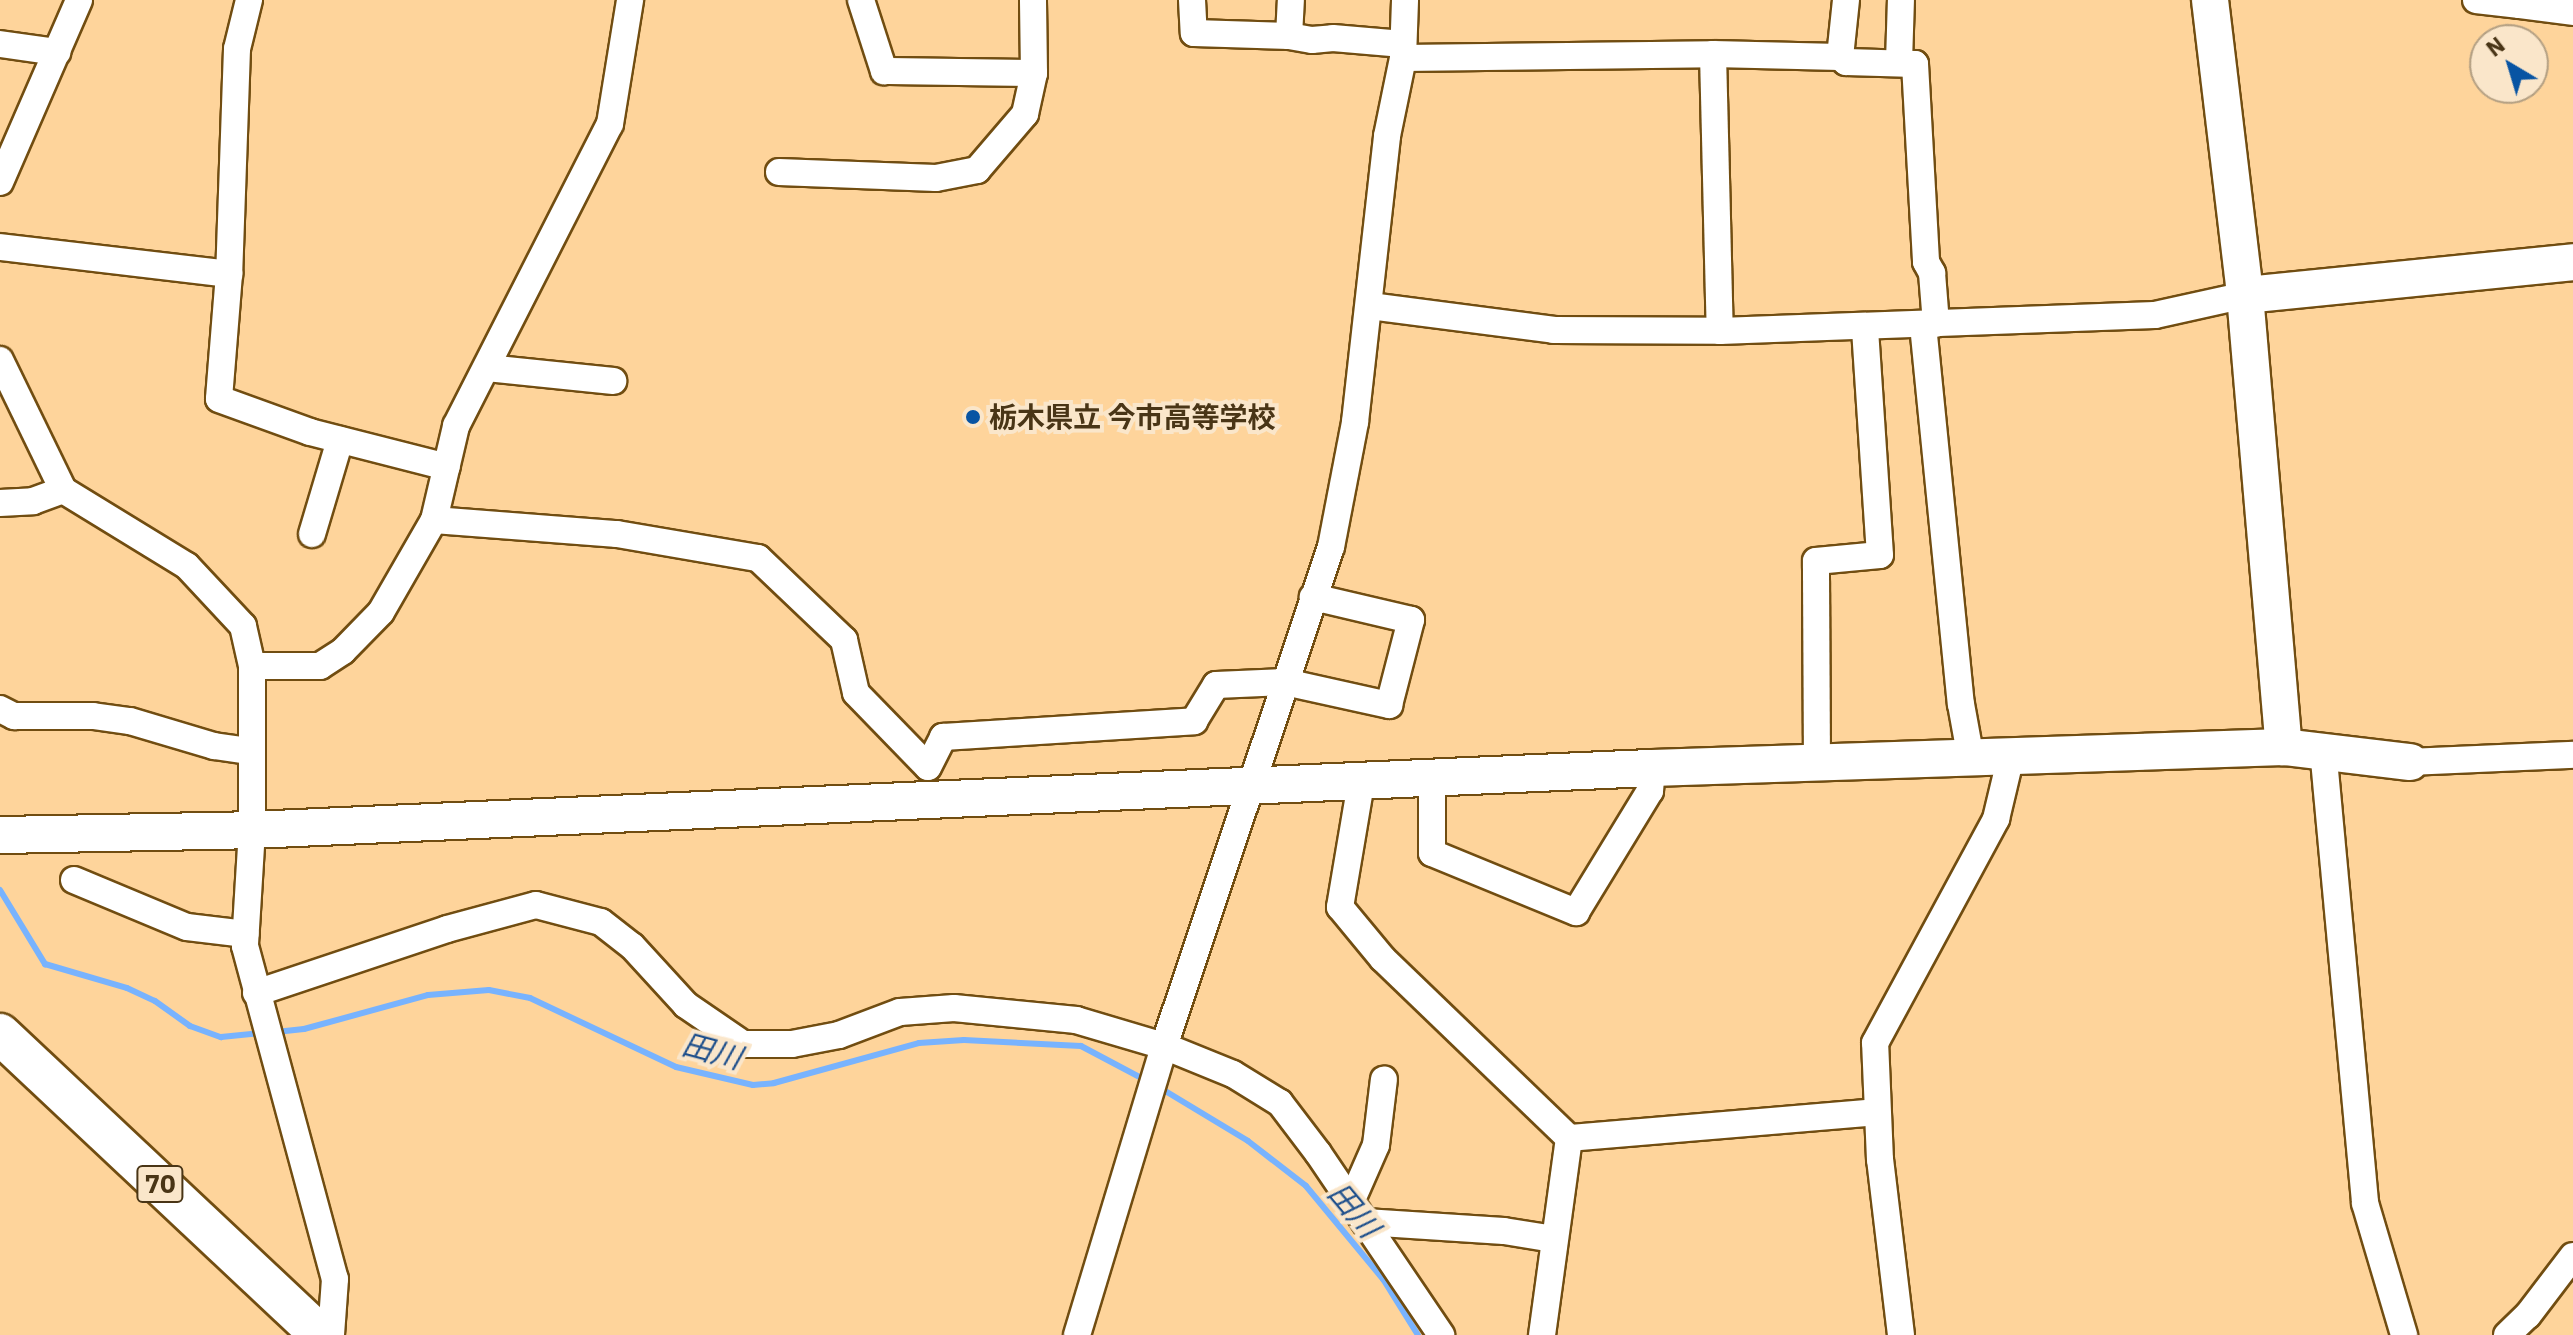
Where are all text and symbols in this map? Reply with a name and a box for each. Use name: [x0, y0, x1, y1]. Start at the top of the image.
north arrow: [2469, 24, 2549, 104]
text: N: [2480, 30, 2510, 63]
place label: 栃木県立 今市高等学校: [989, 400, 1276, 434]
marker: 栃木県立 今市高等学校: [964, 408, 982, 426]
water label: 田川: [678, 1026, 746, 1076]
road number: 70: [136, 1162, 184, 1206]
water label: 田川: [1321, 1175, 1387, 1245]

